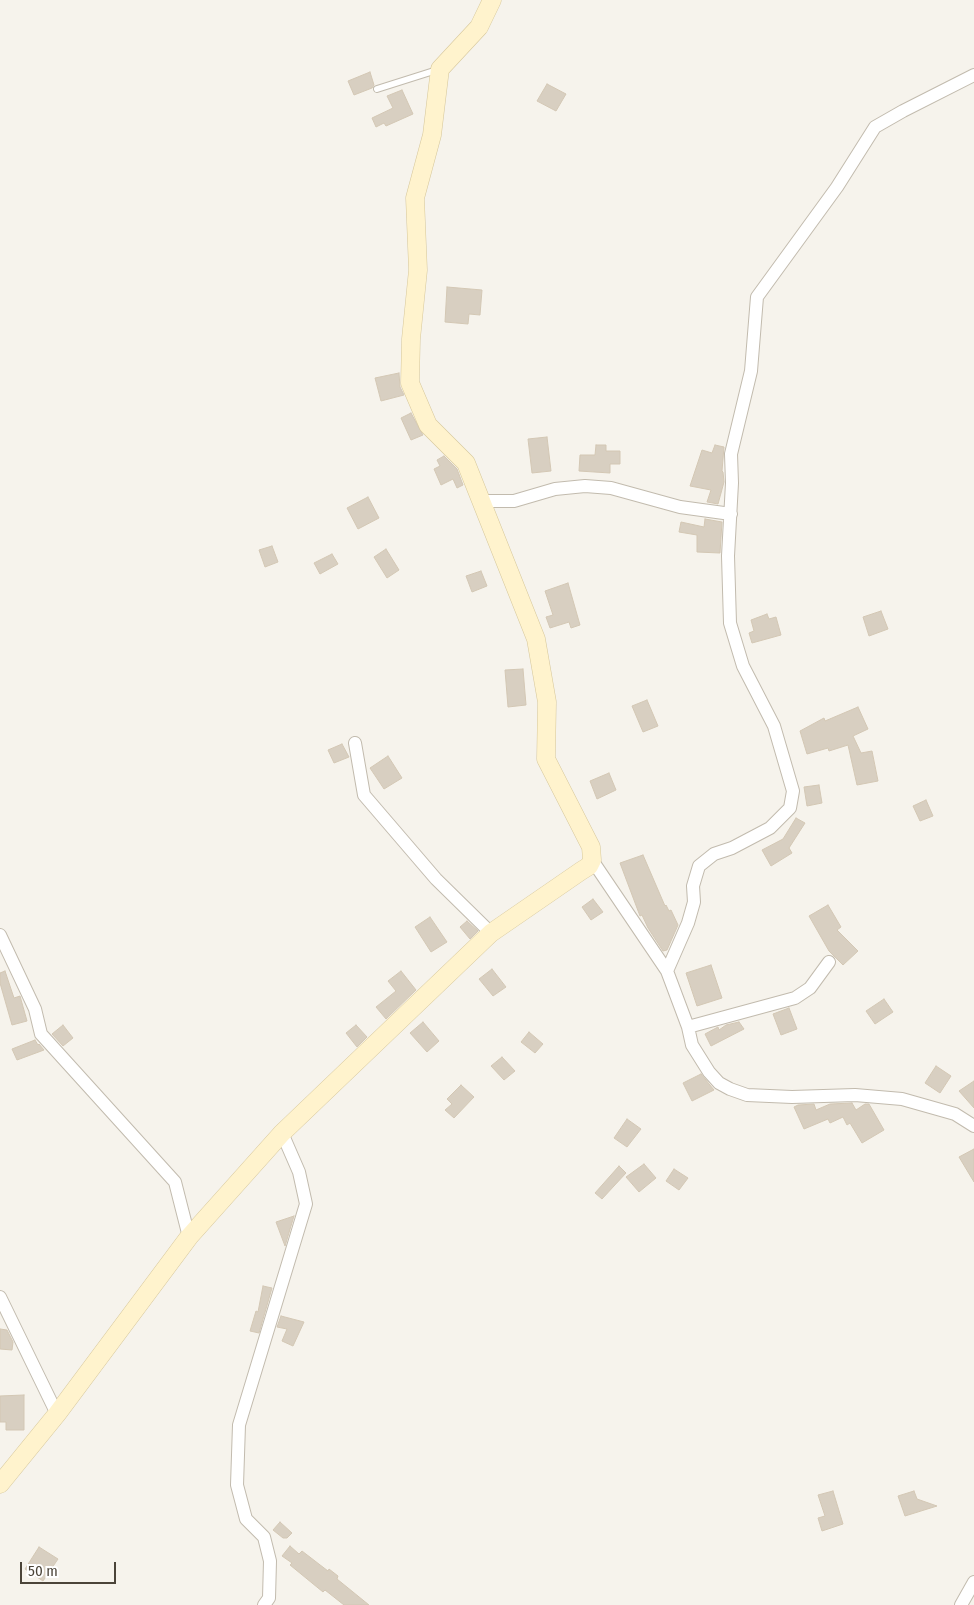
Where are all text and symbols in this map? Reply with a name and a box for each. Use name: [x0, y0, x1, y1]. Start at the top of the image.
scale bar: [22, 1552, 119, 1584]
text: 50 m: [28, 1562, 58, 1580]

